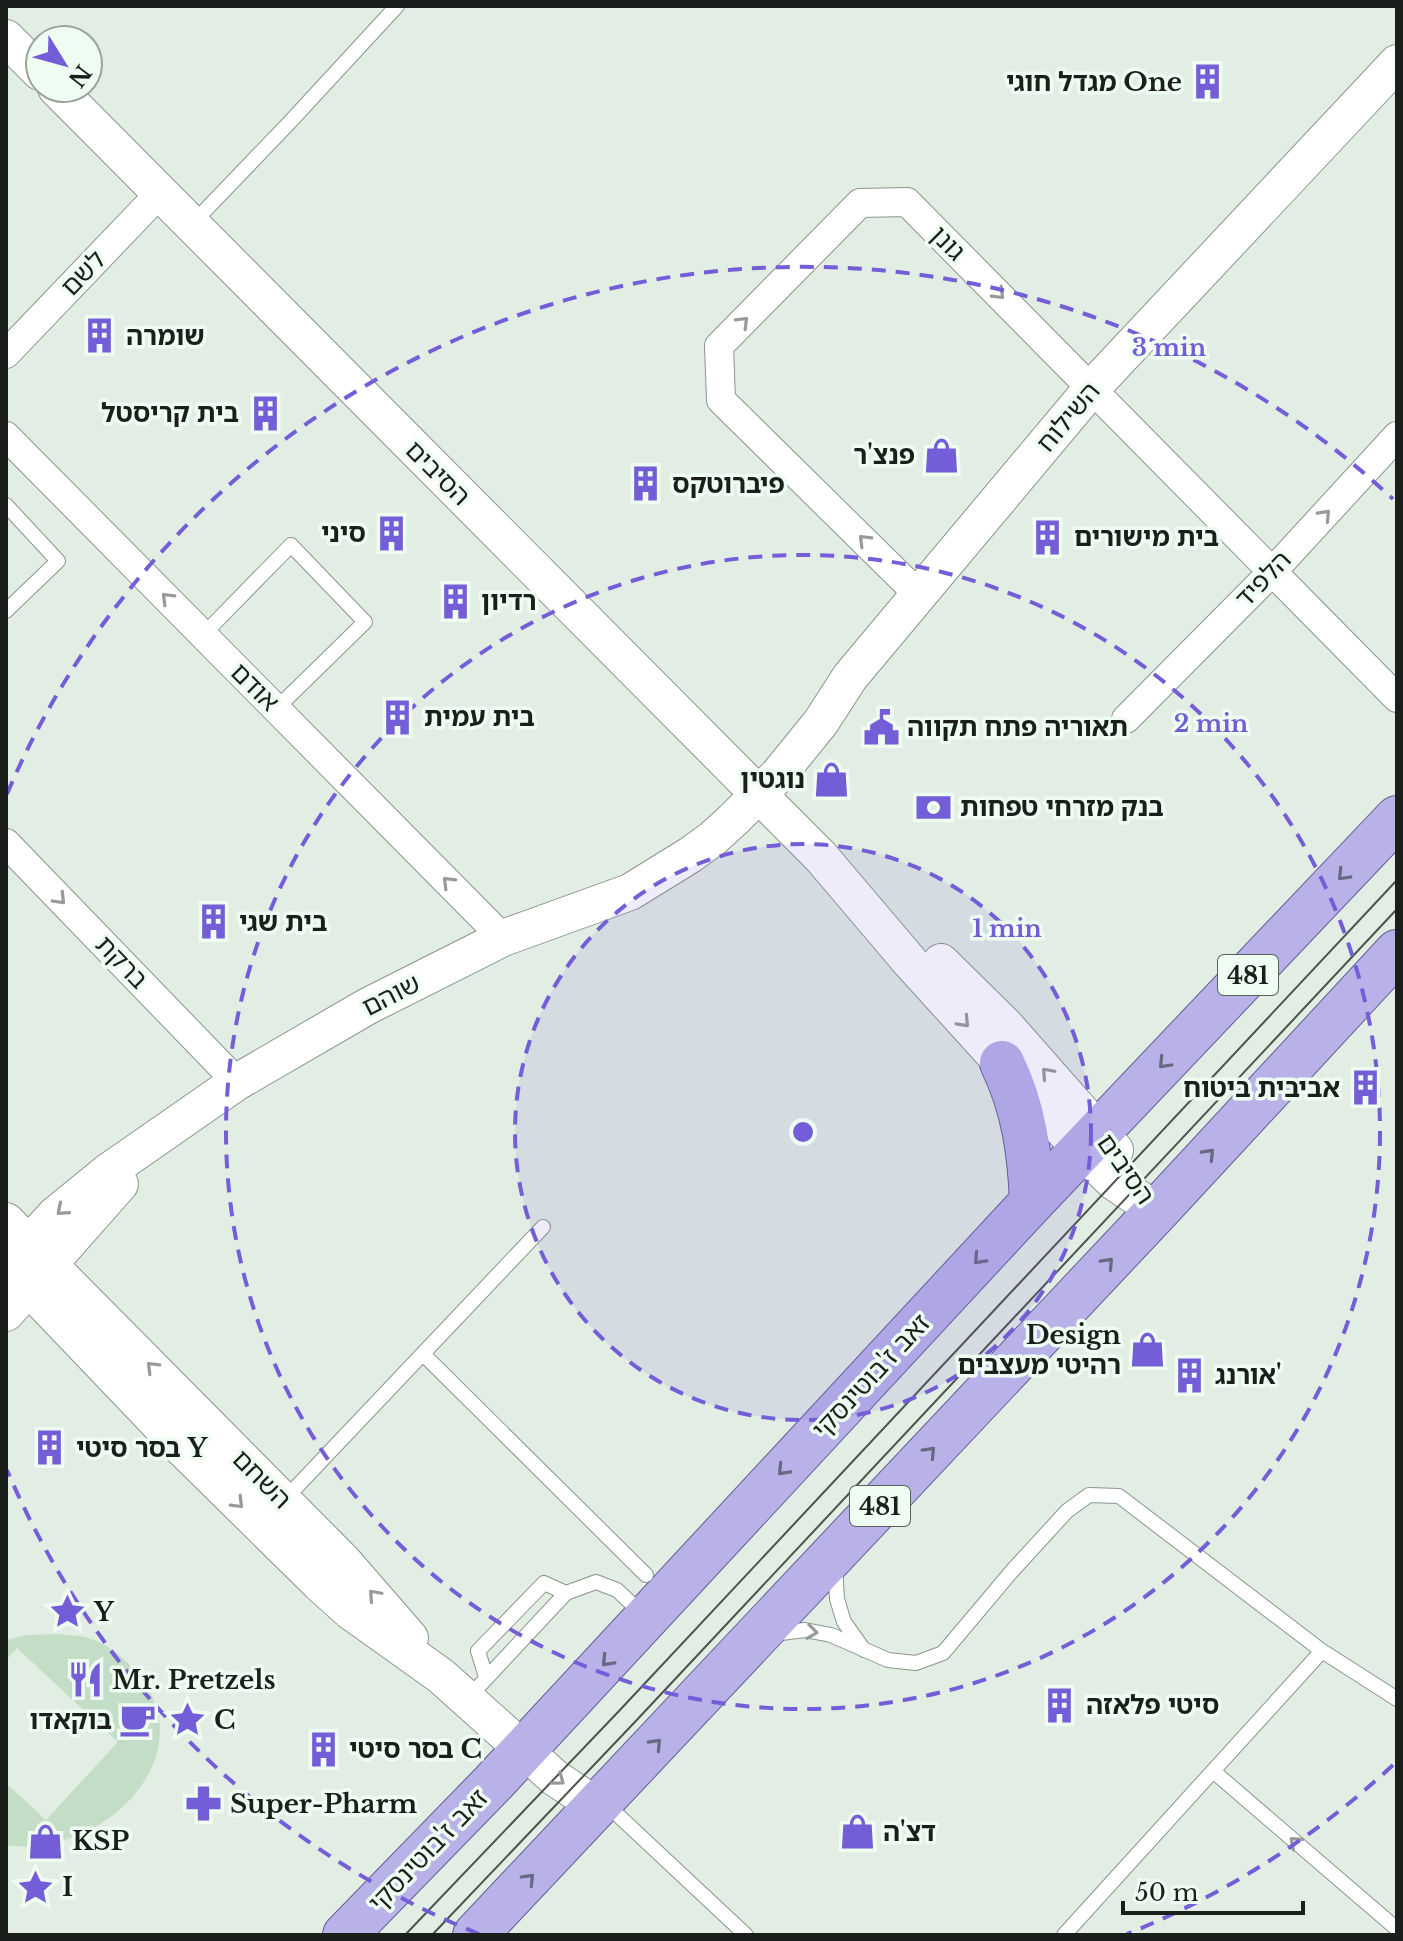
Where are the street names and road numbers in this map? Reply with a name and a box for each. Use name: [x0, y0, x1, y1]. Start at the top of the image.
street label: גונן: [924, 219, 972, 267]
street label: לשם: [54, 244, 112, 302]
street label: השילוח: [1030, 375, 1106, 459]
street label: הסיבים: [399, 434, 477, 512]
street label: הלפיד: [1228, 544, 1298, 614]
street label: אודם: [224, 656, 286, 718]
street label: ברקת: [89, 929, 155, 995]
road number: 481: [1218, 955, 1278, 995]
street label: שוהם: [357, 967, 425, 1023]
street label: הסיבים: [1090, 1128, 1162, 1210]
street label: זאב ז'בוטינסקי: [805, 1307, 937, 1445]
street label: השחם: [226, 1443, 298, 1515]
road number: 481: [850, 1486, 910, 1526]
street label: זאב ז'בוטינסקי: [361, 1782, 495, 1918]

